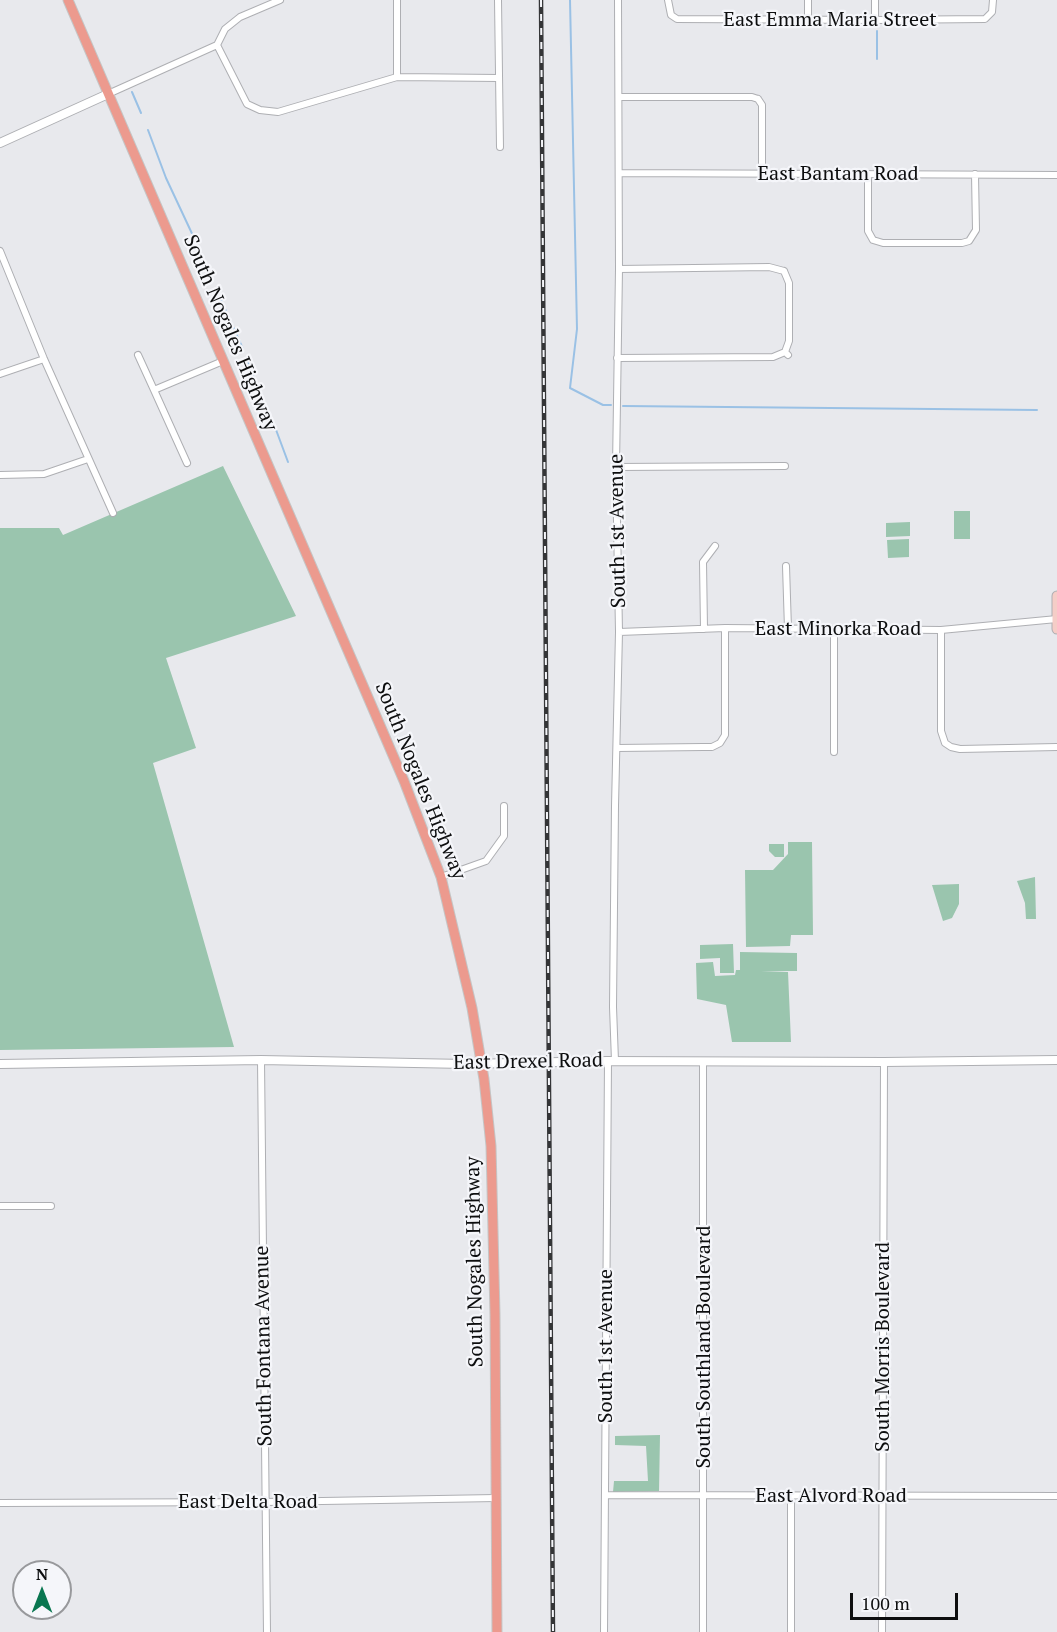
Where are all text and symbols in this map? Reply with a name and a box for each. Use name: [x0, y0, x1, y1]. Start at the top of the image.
street label: East Emma Maria Street: [723, 8, 937, 32]
street label: East Bantam Road: [757, 162, 919, 186]
street label: South Nogales Highway: [178, 231, 282, 435]
street label: South 1st Avenue: [605, 454, 631, 608]
street label: East Minorka Road: [755, 617, 921, 641]
street label: South Nogales Highway: [369, 679, 471, 883]
street label: East Drexel Road: [453, 1049, 603, 1075]
street label: South Nogales Highway: [461, 1156, 489, 1368]
street label: South Southland Boulevard: [692, 1225, 716, 1469]
street label: South Morris Boulevard: [871, 1242, 895, 1452]
street label: South Fontana Avenue: [250, 1245, 278, 1447]
street label: South 1st Avenue: [594, 1269, 618, 1423]
street label: East Alvord Road: [755, 1484, 907, 1508]
street label: East Delta Road: [178, 1490, 318, 1514]
north arrow: [12, 1560, 72, 1620]
text: N: [36, 1563, 48, 1585]
scale bar: [853, 1581, 961, 1619]
text: 100 m: [861, 1591, 910, 1615]

